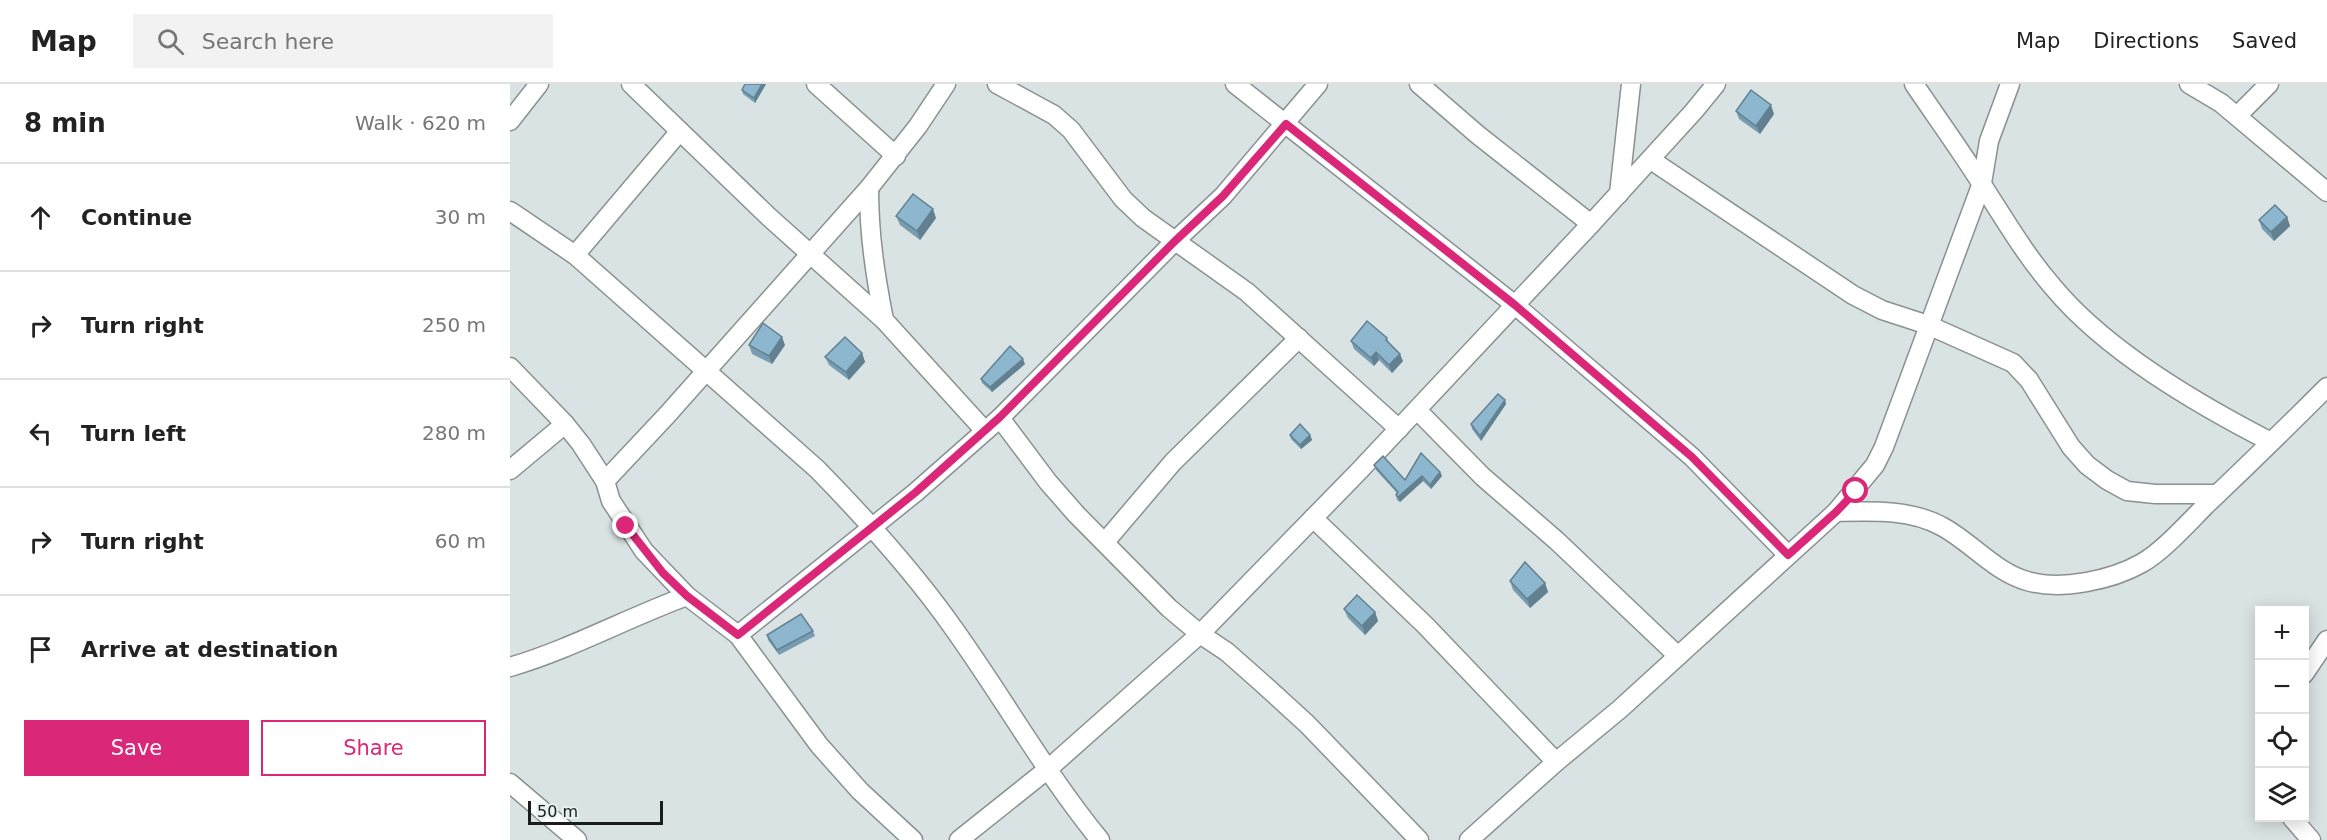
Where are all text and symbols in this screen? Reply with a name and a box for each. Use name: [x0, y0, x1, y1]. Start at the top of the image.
search box: [133, 14, 553, 68]
text: Map: [30, 25, 97, 58]
icon: search: [154, 25, 187, 58]
text: Search here: [202, 29, 334, 54]
text: Map: [2016, 29, 2060, 53]
text: Directions: [2093, 29, 2199, 53]
text: Saved: [2232, 29, 2297, 53]
text: 8 min: [24, 108, 106, 138]
text: Walk · 620 m: [355, 111, 486, 135]
icon: ahead: [24, 201, 57, 234]
text: Continue: [81, 205, 192, 230]
text: 30 m: [435, 205, 486, 229]
icon: right: [24, 309, 57, 342]
text: Turn right: [81, 313, 204, 338]
text: 250 m: [422, 313, 486, 337]
icon: left: [24, 417, 57, 450]
text: Turn left: [81, 421, 186, 446]
text: 280 m: [422, 421, 486, 445]
route start: [1842, 477, 1868, 503]
route end: [612, 512, 638, 538]
icon: right: [24, 525, 57, 558]
text: Turn right: [81, 529, 204, 554]
text: 60 m: [435, 529, 486, 553]
map controls: [2255, 606, 2309, 822]
button: +: [2255, 606, 2309, 660]
icon: arrive: [24, 633, 57, 666]
text: Arrive at destination: [81, 637, 338, 662]
button: −: [2255, 660, 2309, 714]
button: locate: [2255, 714, 2309, 768]
button: Save: [24, 720, 249, 776]
button: Share: [261, 720, 486, 776]
button: layers: [2255, 768, 2309, 822]
scale bar: [528, 798, 663, 826]
text: 50 m: [537, 802, 578, 821]

